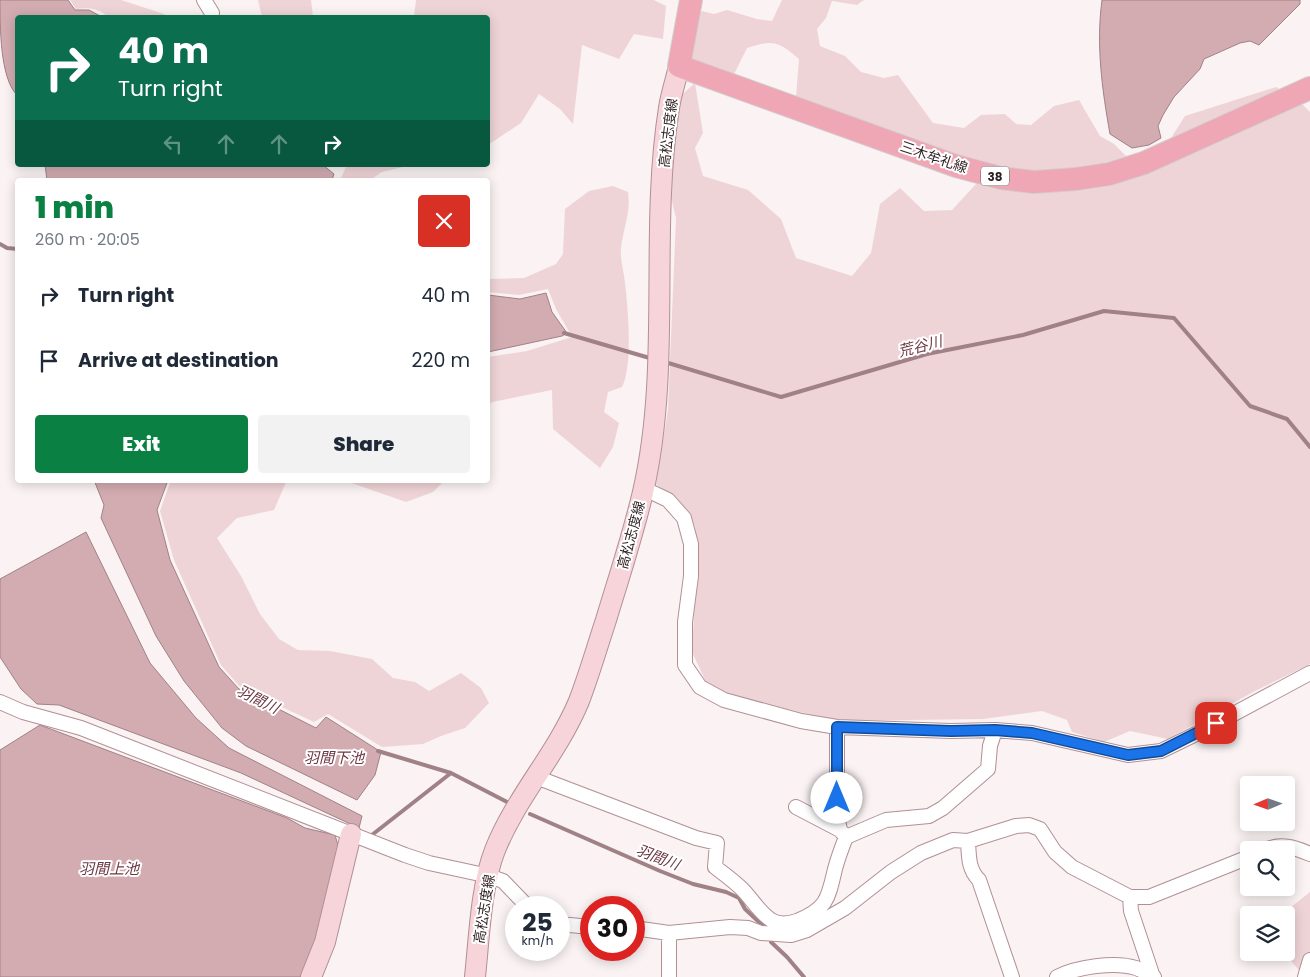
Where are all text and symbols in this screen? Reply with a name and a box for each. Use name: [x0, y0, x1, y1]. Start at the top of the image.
text: 40 m: [118, 26, 209, 75]
icon: right: [35, 35, 100, 100]
text: Turn right: [118, 73, 223, 104]
street label: 高松志度線: [654, 97, 682, 169]
icon: left: [159, 130, 187, 158]
icon: ahead: [212, 130, 240, 158]
icon: ahead: [265, 130, 293, 158]
icon: right: [318, 130, 346, 158]
street label: 三木牟礼線: [898, 136, 970, 178]
road number: 38: [981, 167, 1009, 186]
text: 1 min: [35, 186, 114, 229]
button: close: [418, 195, 470, 247]
text: 260 m · 20:05: [35, 228, 140, 251]
icon: right: [35, 282, 63, 310]
text: Turn right: [78, 282, 174, 309]
text: 40 m: [421, 282, 470, 309]
water label: 荒谷川: [896, 330, 946, 362]
icon: arrive: [35, 347, 63, 375]
text: Arrive at destination: [78, 347, 279, 374]
text: 220 m: [412, 347, 470, 374]
button: Exit: [35, 415, 248, 473]
button: Share: [258, 415, 470, 473]
street label: 高松志度線: [612, 499, 650, 571]
water label: 羽間川: [233, 680, 285, 719]
pin: [1195, 702, 1237, 744]
icon: arrive: [1202, 709, 1230, 737]
water label: 羽間下池: [304, 747, 366, 768]
position arrow: [810, 771, 862, 823]
north arrow: [1240, 776, 1295, 831]
map controls: [1240, 776, 1295, 961]
water label: 羽間川: [633, 839, 685, 876]
button: search: [1240, 841, 1295, 896]
water label: 羽間上池: [79, 858, 141, 879]
street label: 高松志度線: [469, 873, 499, 945]
speed limit sign: 30: [580, 896, 645, 961]
text: 25: [522, 905, 553, 940]
button: layers: [1240, 906, 1295, 961]
text: km/h: [522, 932, 553, 949]

